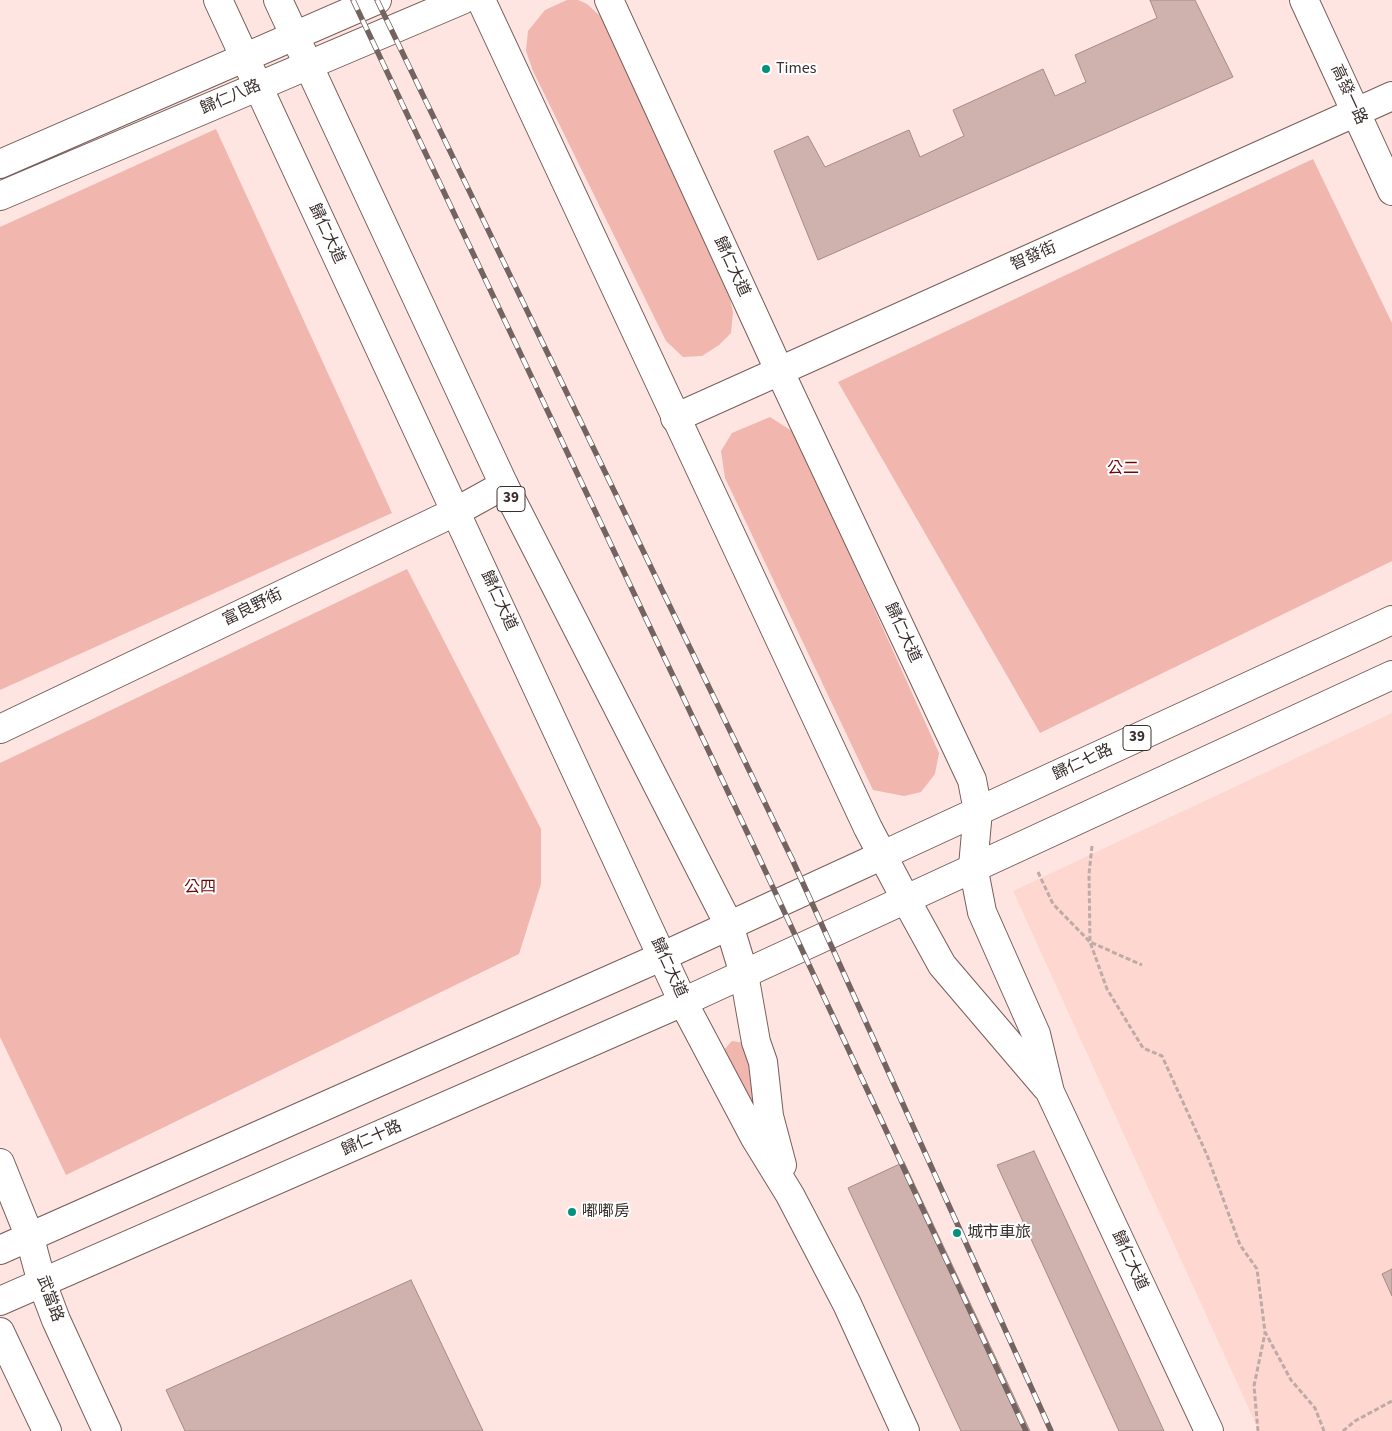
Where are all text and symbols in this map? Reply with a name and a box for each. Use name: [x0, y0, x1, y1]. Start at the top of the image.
place label: Times: [776, 59, 816, 79]
street label: 高發一路: [1326, 62, 1370, 128]
marker: Times: [760, 63, 772, 75]
street label: 歸仁八路: [198, 77, 264, 119]
street label: 歸仁大道: [304, 201, 348, 267]
street label: 歸仁大道: [709, 234, 753, 300]
street label: 智發街: [1008, 238, 1060, 276]
park label: 公二: [1107, 459, 1139, 479]
road number: 39: [497, 486, 525, 512]
street label: 歸仁大道: [476, 568, 520, 634]
street label: 富良野街: [220, 585, 286, 631]
street label: 歸仁大道: [880, 600, 924, 666]
road number: 39: [1123, 726, 1151, 750]
street label: 歸仁七路: [1050, 741, 1116, 785]
park label: 公四: [184, 878, 216, 898]
street label: 歸仁大道: [646, 935, 690, 1001]
street label: 歸仁十路: [339, 1117, 405, 1161]
place label: 嘟嘟房: [582, 1202, 630, 1222]
marker: 嘟嘟房: [566, 1206, 578, 1218]
place label: 城市車旅: [967, 1223, 1031, 1243]
marker: 城市車旅: [951, 1227, 963, 1239]
street label: 歸仁大道: [1107, 1228, 1151, 1294]
street label: 武當路: [32, 1273, 66, 1325]

